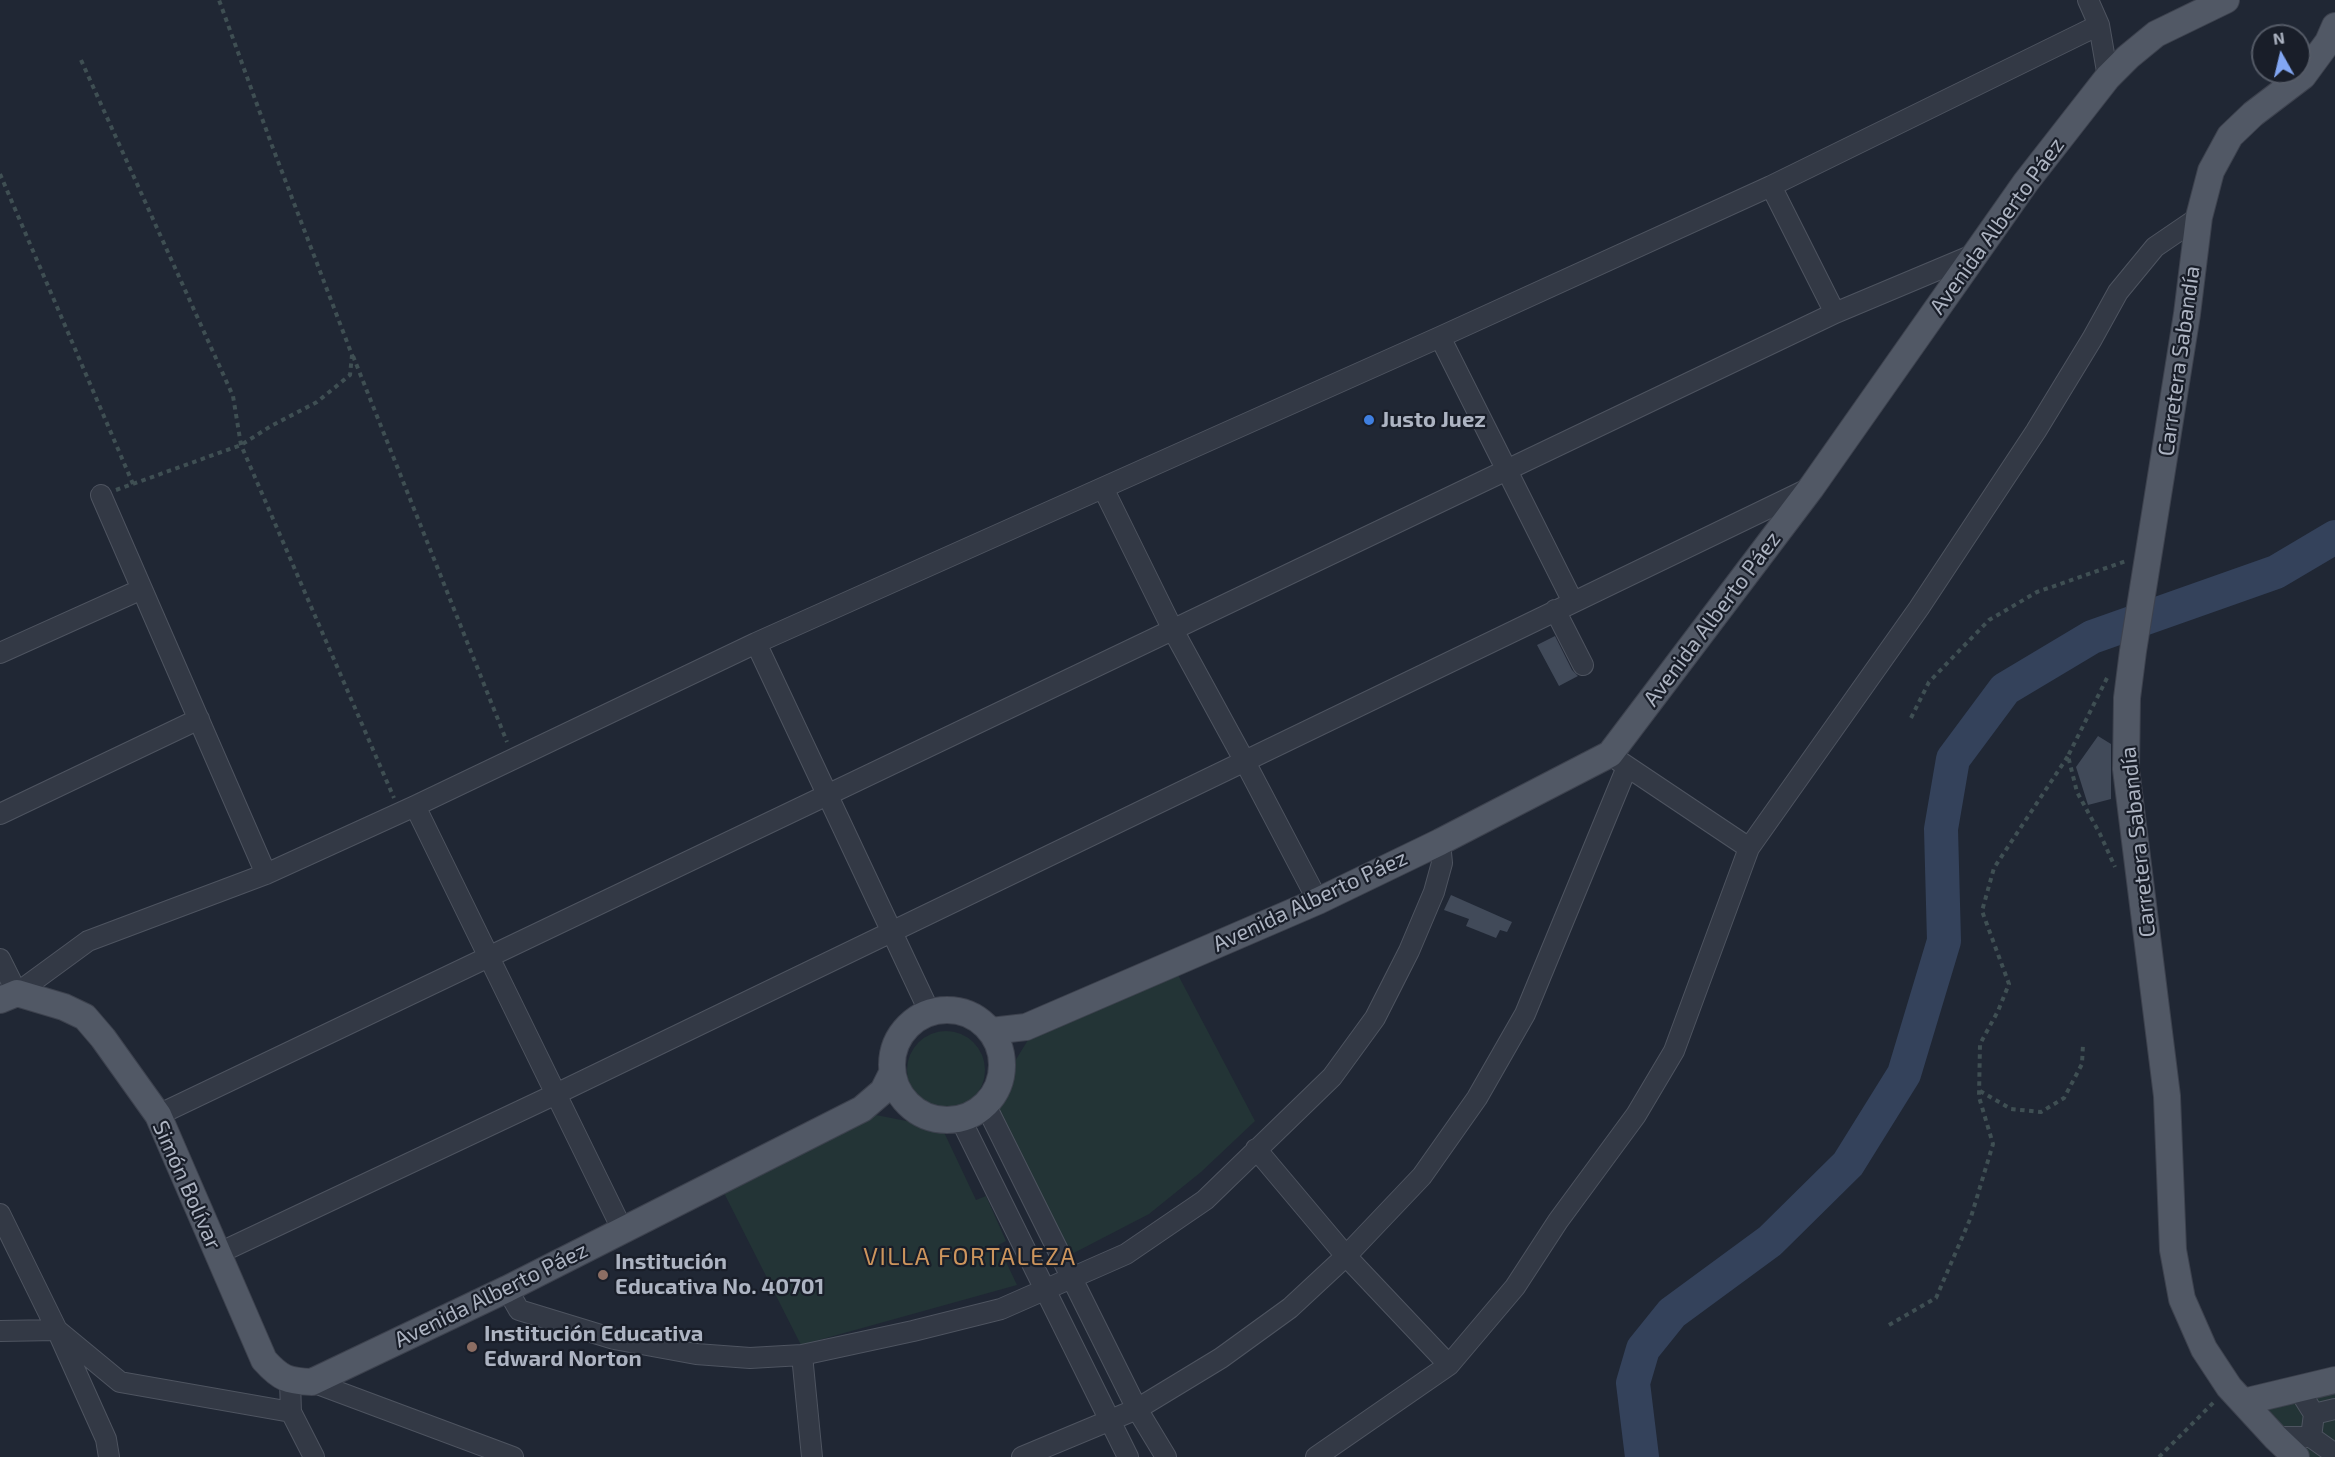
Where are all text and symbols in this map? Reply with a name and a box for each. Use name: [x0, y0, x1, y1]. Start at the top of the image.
north arrow: [2251, 24, 2311, 84]
text: N: [2272, 27, 2286, 48]
street label: Avenida Alberto Páez: [1924, 133, 2070, 319]
street label: Carretera Sabandía: [2153, 264, 2205, 458]
place label: Justo Juez: [1381, 407, 1486, 433]
marker: Justo Juez: [1362, 413, 1376, 427]
street label: Avenida Alberto Páez: [1638, 527, 1786, 711]
street label: Carretera Sabandía: [2115, 745, 2161, 939]
street label: Avenida Alberto Páez: [1209, 844, 1411, 958]
street label: Simón Bolívar: [147, 1117, 227, 1253]
street label: Avenida Alberto Páez: [390, 1237, 592, 1353]
district label: VILLA FORTALEZA: [863, 1243, 1077, 1271]
place label: Institución Educativa No. 40701: [615, 1249, 824, 1300]
marker: Institución Educativa No. 40701: [596, 1268, 610, 1282]
place label: Institución Educativa Edward Norton: [484, 1321, 703, 1372]
marker: Institución Educativa Edward Norton: [465, 1340, 479, 1354]

